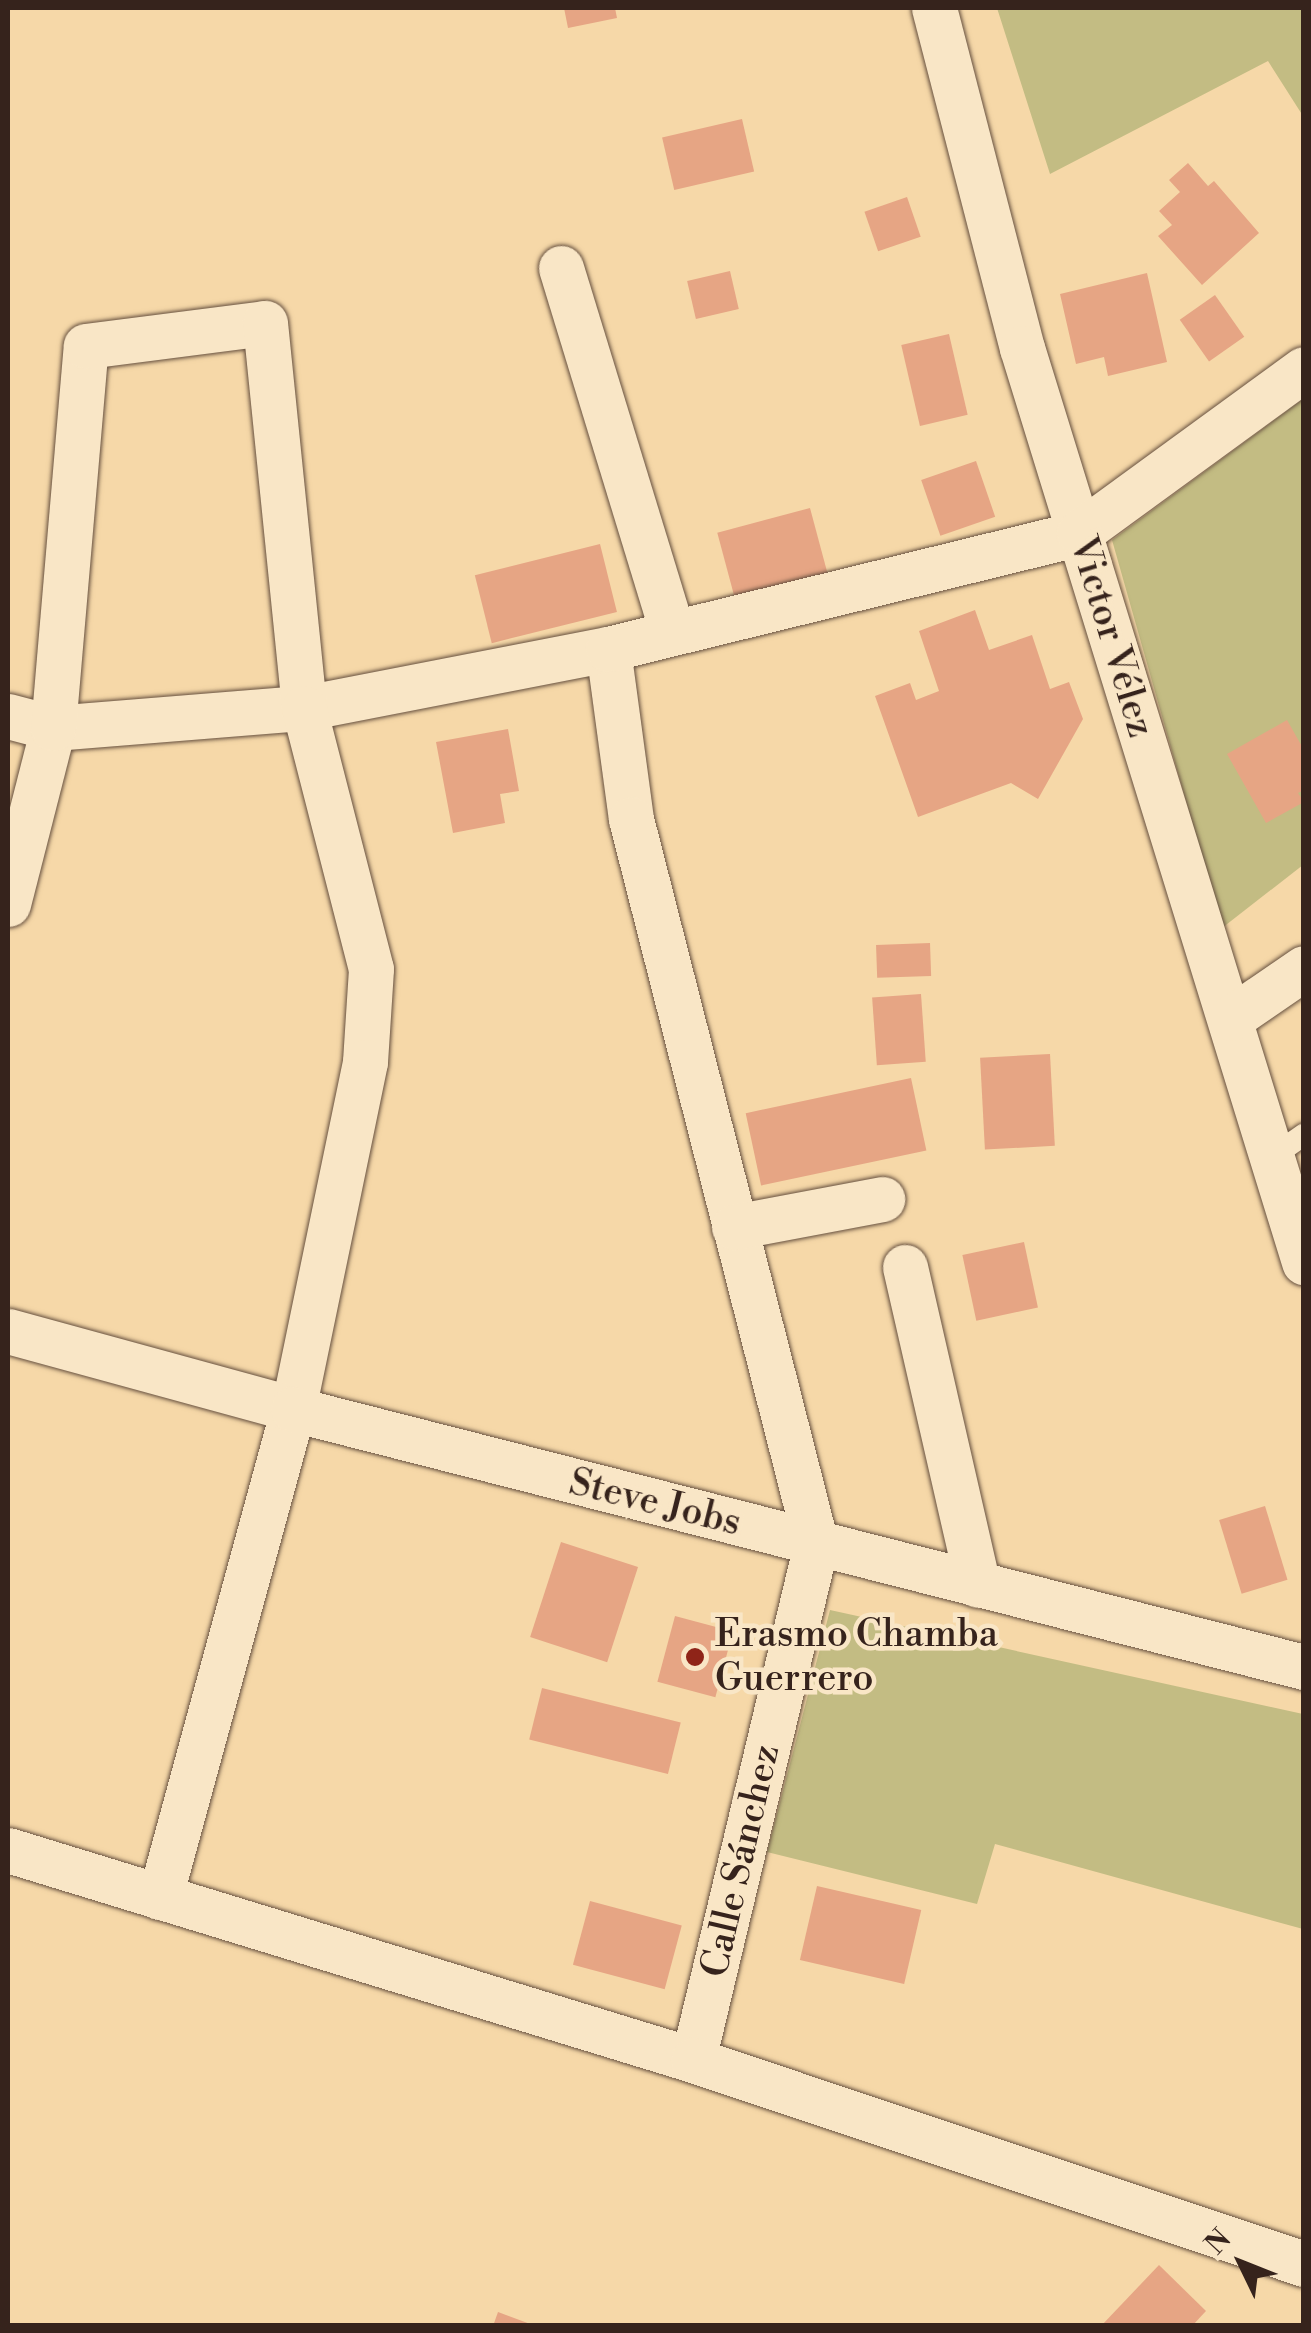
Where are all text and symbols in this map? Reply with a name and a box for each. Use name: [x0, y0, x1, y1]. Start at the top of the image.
street label: Victor Vélez: [1059, 531, 1163, 743]
street label: Steve Jobs: [564, 1460, 746, 1546]
place label: Erasmo Chamba Guerrero: [715, 1612, 998, 1702]
marker: Erasmo Chamba Guerrero: [684, 1646, 706, 1668]
street label: Calle Sánchez: [692, 1740, 790, 1982]
north arrow: [1191, 2213, 1291, 2313]
text: N: [1198, 2222, 1239, 2262]

